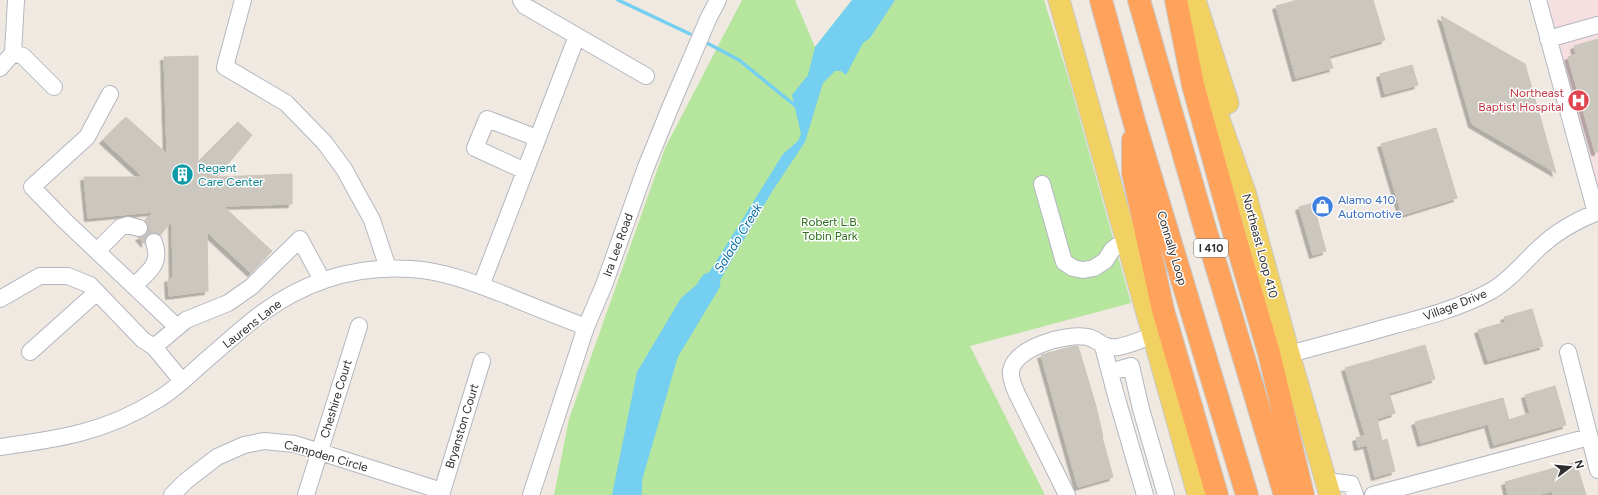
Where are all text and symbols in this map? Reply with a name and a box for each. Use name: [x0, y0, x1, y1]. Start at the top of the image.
place label: Northeast Baptist Hospital: [1478, 86, 1564, 114]
hospital icon: Northeast Baptist Hospital: [1566, 87, 1592, 113]
place label: Regent Care Center: [198, 161, 263, 189]
building icon: Regent Care Center: [169, 162, 195, 188]
street label: Northeast Loop 410: [1239, 192, 1281, 300]
place label: Alamo 410 Automotive: [1338, 193, 1402, 221]
shop icon: Alamo 410 Automotive: [1309, 194, 1335, 220]
water label: Salado Creek: [711, 200, 766, 275]
street label: Connally Loop: [1154, 209, 1190, 287]
street label: Ira Lee Road: [600, 211, 636, 279]
park label: Robert L.B. Tobin Park: [801, 215, 859, 243]
road number: I 410: [1194, 239, 1228, 257]
street label: Village Drive: [1421, 286, 1489, 324]
street label: Laurens Lane: [220, 297, 284, 351]
street label: Cheshire Court: [317, 358, 355, 440]
street label: Bryanston Court: [442, 381, 482, 470]
street label: Campden Circle: [282, 437, 370, 475]
north arrow: [1550, 447, 1590, 487]
text: N: [1572, 458, 1587, 470]

